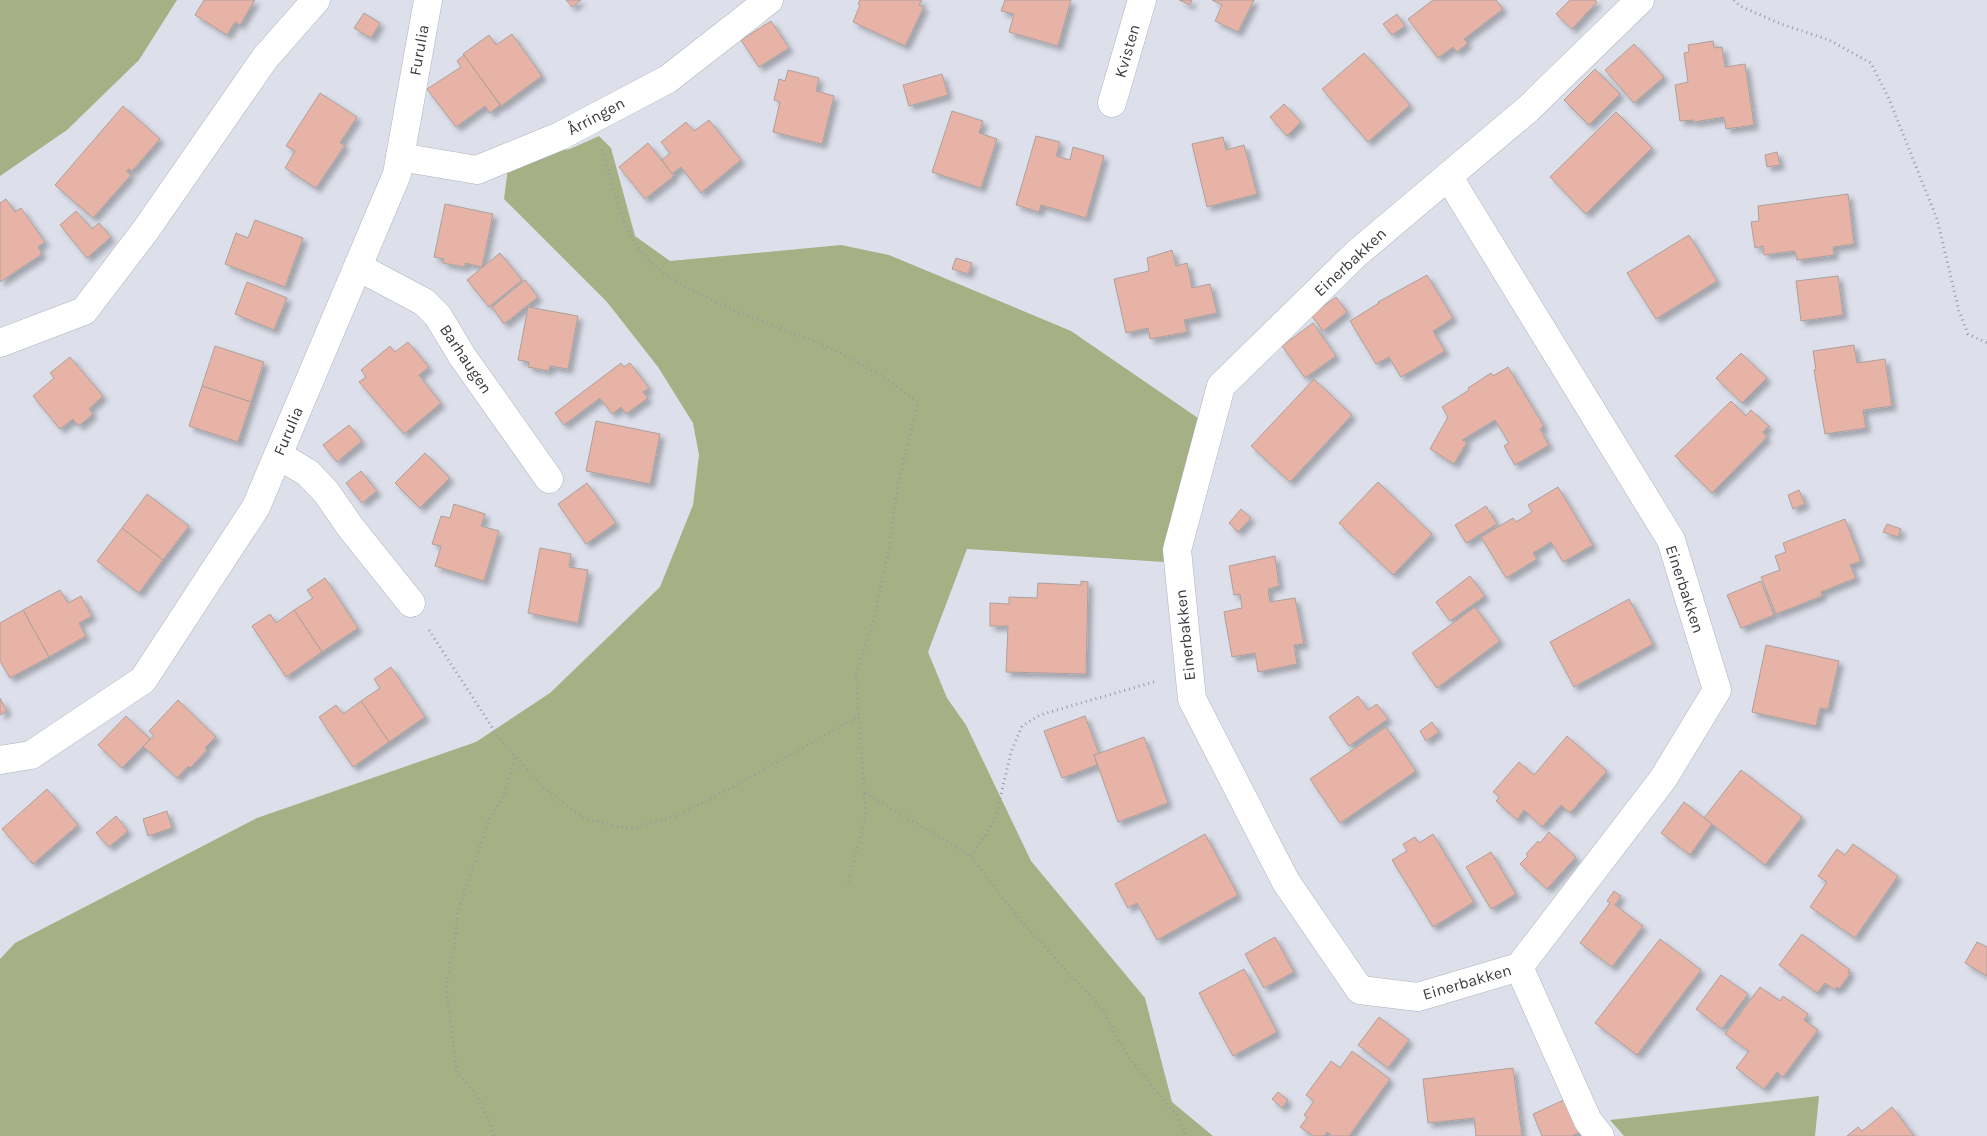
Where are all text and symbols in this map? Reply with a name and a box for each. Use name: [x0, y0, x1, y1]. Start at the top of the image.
street label: Kvisten: [1110, 22, 1144, 80]
street label: Furulia: [405, 23, 433, 77]
street label: Årringen: [564, 93, 628, 139]
street label: Einerbakken: [1310, 224, 1390, 300]
street label: Barhaugen: [436, 321, 496, 397]
street label: Furulia: [269, 404, 307, 458]
street label: Einerbakken: [1662, 543, 1708, 635]
street label: Einerbakken: [1171, 588, 1199, 682]
street label: Einerbakken: [1420, 960, 1514, 1004]

